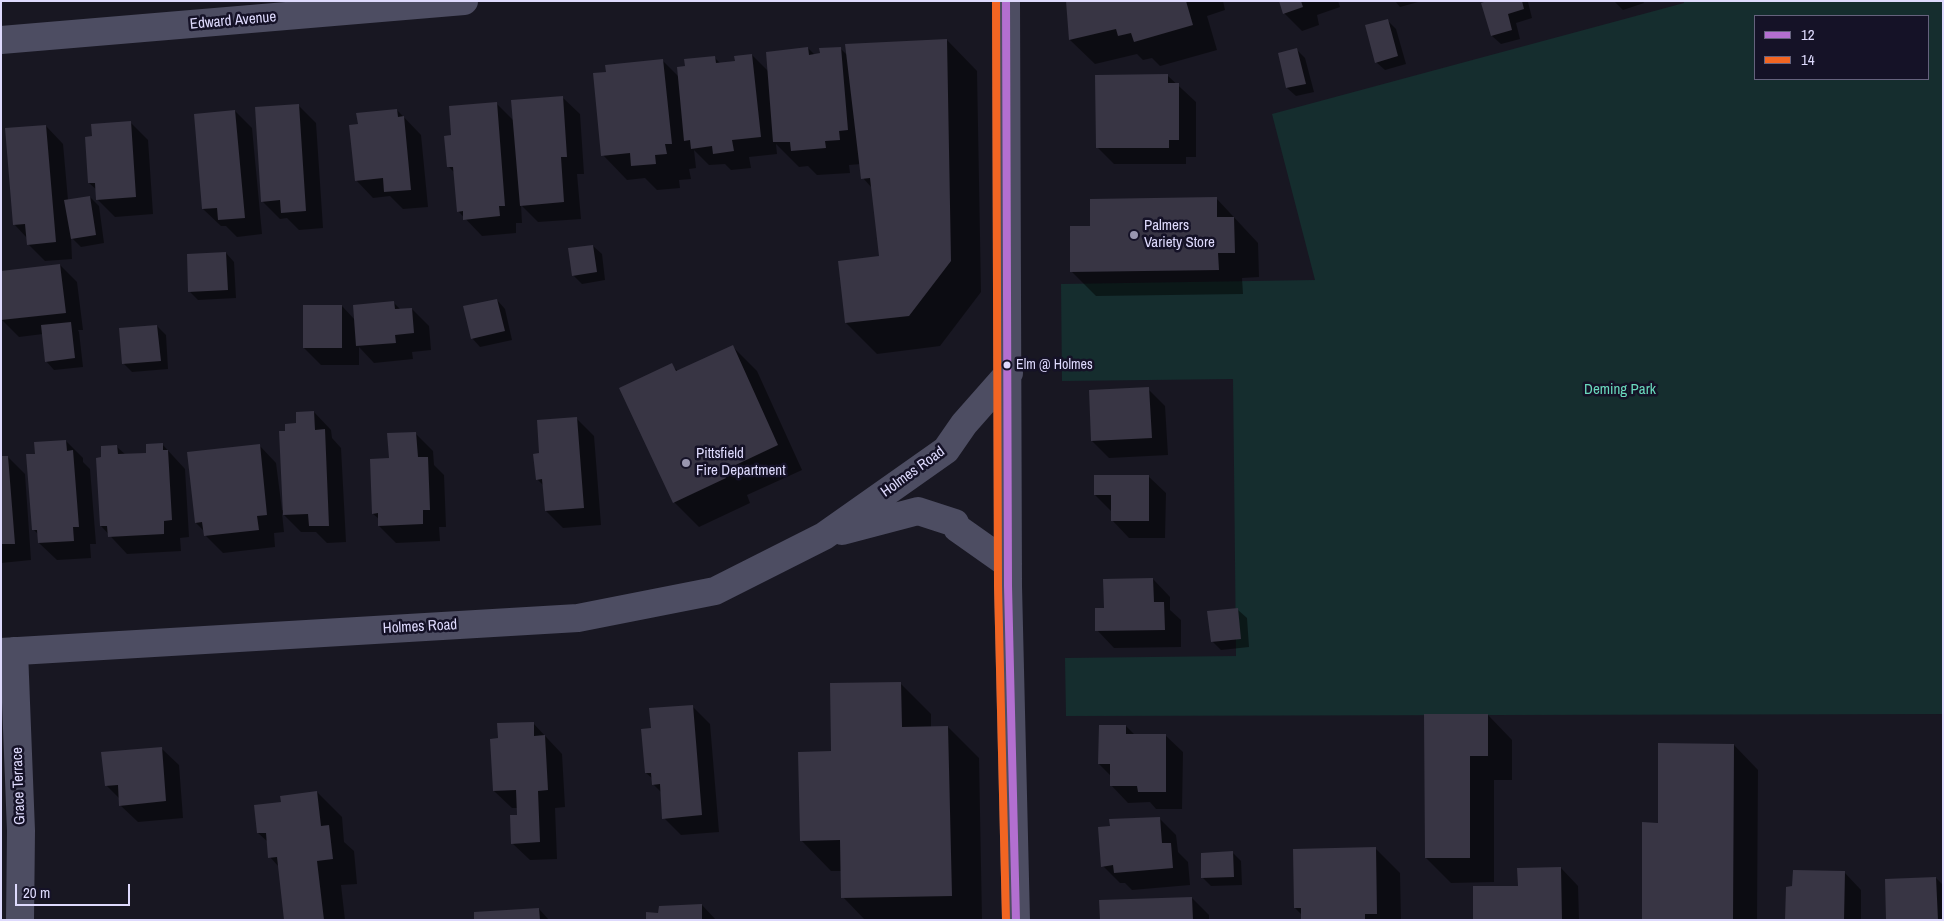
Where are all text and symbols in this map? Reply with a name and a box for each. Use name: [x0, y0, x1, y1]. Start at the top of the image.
street label: Edward Avenue: [189, 8, 277, 34]
legend: [1754, 15, 1929, 80]
text: 12: [1801, 24, 1815, 45]
text: 14: [1801, 49, 1815, 70]
place label: Palmers Variety Store: [1144, 217, 1215, 252]
marker: Palmers Variety Store: [1128, 229, 1140, 241]
place label: Elm @ Holmes: [1016, 357, 1093, 373]
marker: Elm @ Holmes: [1002, 360, 1012, 370]
park label: Deming Park: [1584, 381, 1656, 399]
street label: Holmes Road: [878, 443, 948, 501]
place label: Pittsfield Fire Department: [696, 445, 786, 480]
marker: Pittsfield Fire Department: [680, 457, 692, 469]
street label: Holmes Road: [382, 616, 458, 638]
street label: Grace Terrace: [9, 747, 29, 825]
scale bar: [18, 874, 132, 906]
text: 20 m: [23, 882, 50, 903]

